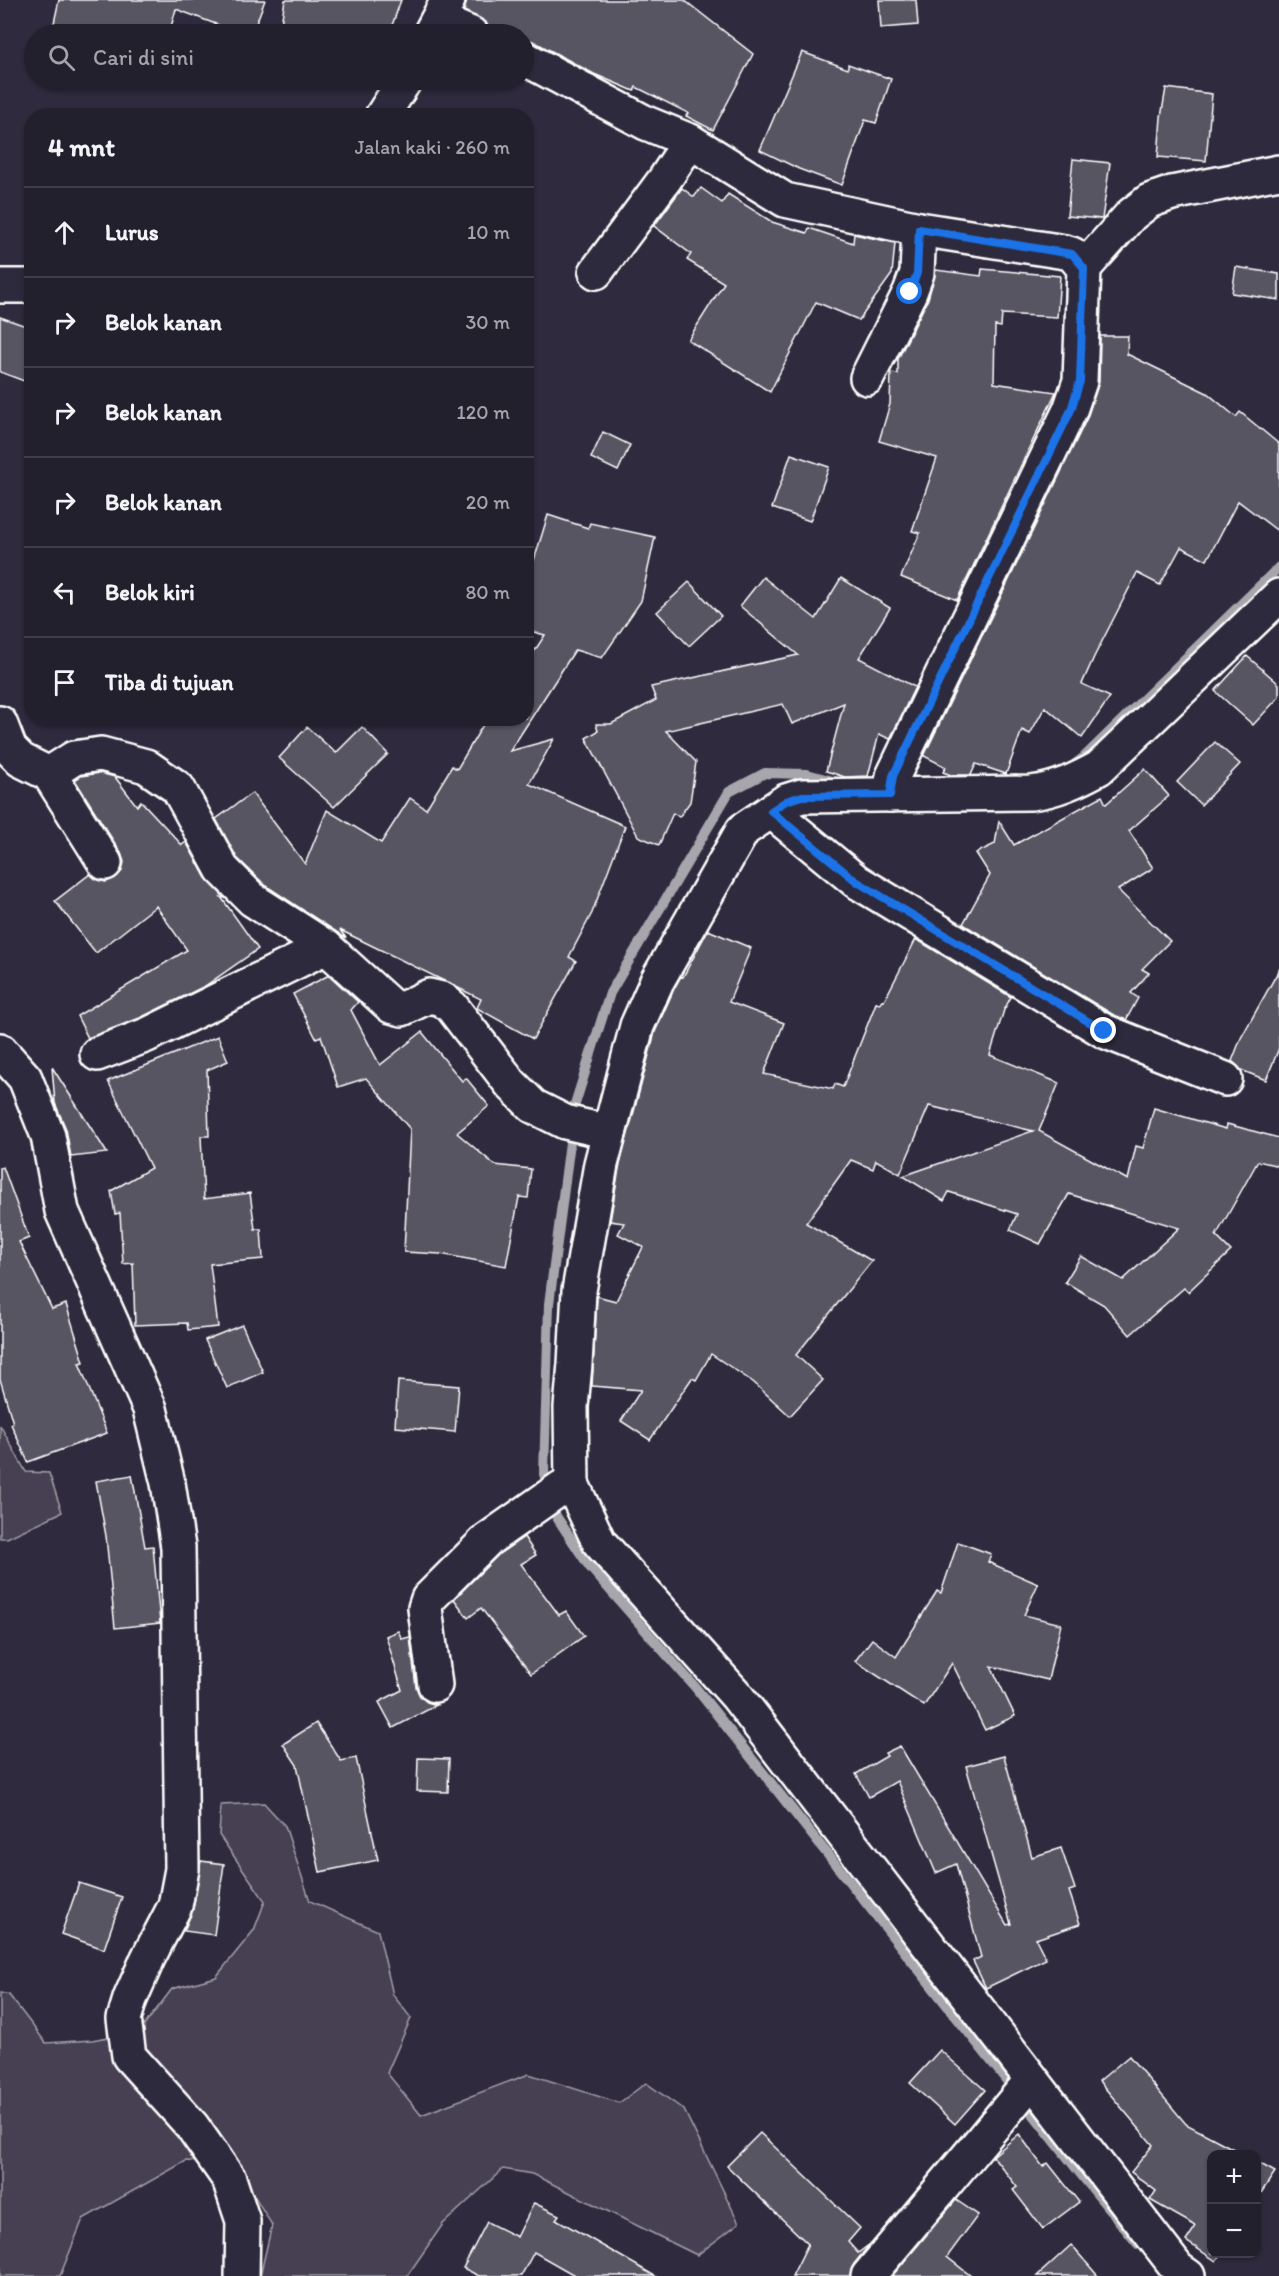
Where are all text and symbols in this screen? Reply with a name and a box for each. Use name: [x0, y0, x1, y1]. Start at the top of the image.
search box: [24, 24, 534, 90]
icon: search: [45, 41, 78, 74]
text: Cari di sini: [93, 44, 194, 71]
text: 4 mnt: [48, 131, 115, 163]
text: Jalan kaki · 260 m: [355, 135, 510, 159]
icon: ahead: [48, 216, 81, 249]
text: Lurus: [105, 219, 159, 246]
text: 10 m: [467, 220, 510, 244]
route start: [896, 278, 922, 304]
icon: right: [48, 306, 81, 339]
text: Belok kanan: [105, 309, 222, 336]
text: 30 m: [465, 310, 510, 334]
icon: right: [48, 396, 81, 429]
text: Belok kanan: [105, 399, 222, 426]
text: 120 m: [457, 400, 510, 424]
icon: right: [48, 486, 81, 519]
text: Belok kanan: [105, 489, 222, 516]
text: 20 m: [466, 490, 510, 514]
icon: left: [48, 576, 81, 609]
text: Belok kiri: [105, 579, 195, 606]
text: 80 m: [465, 580, 510, 604]
icon: arrive: [48, 666, 81, 699]
text: Tiba di tujuan: [105, 669, 234, 696]
route end: [1090, 1017, 1116, 1043]
map controls: [1207, 2150, 1261, 2258]
button: +: [1207, 2150, 1261, 2204]
button: −: [1207, 2204, 1261, 2258]

